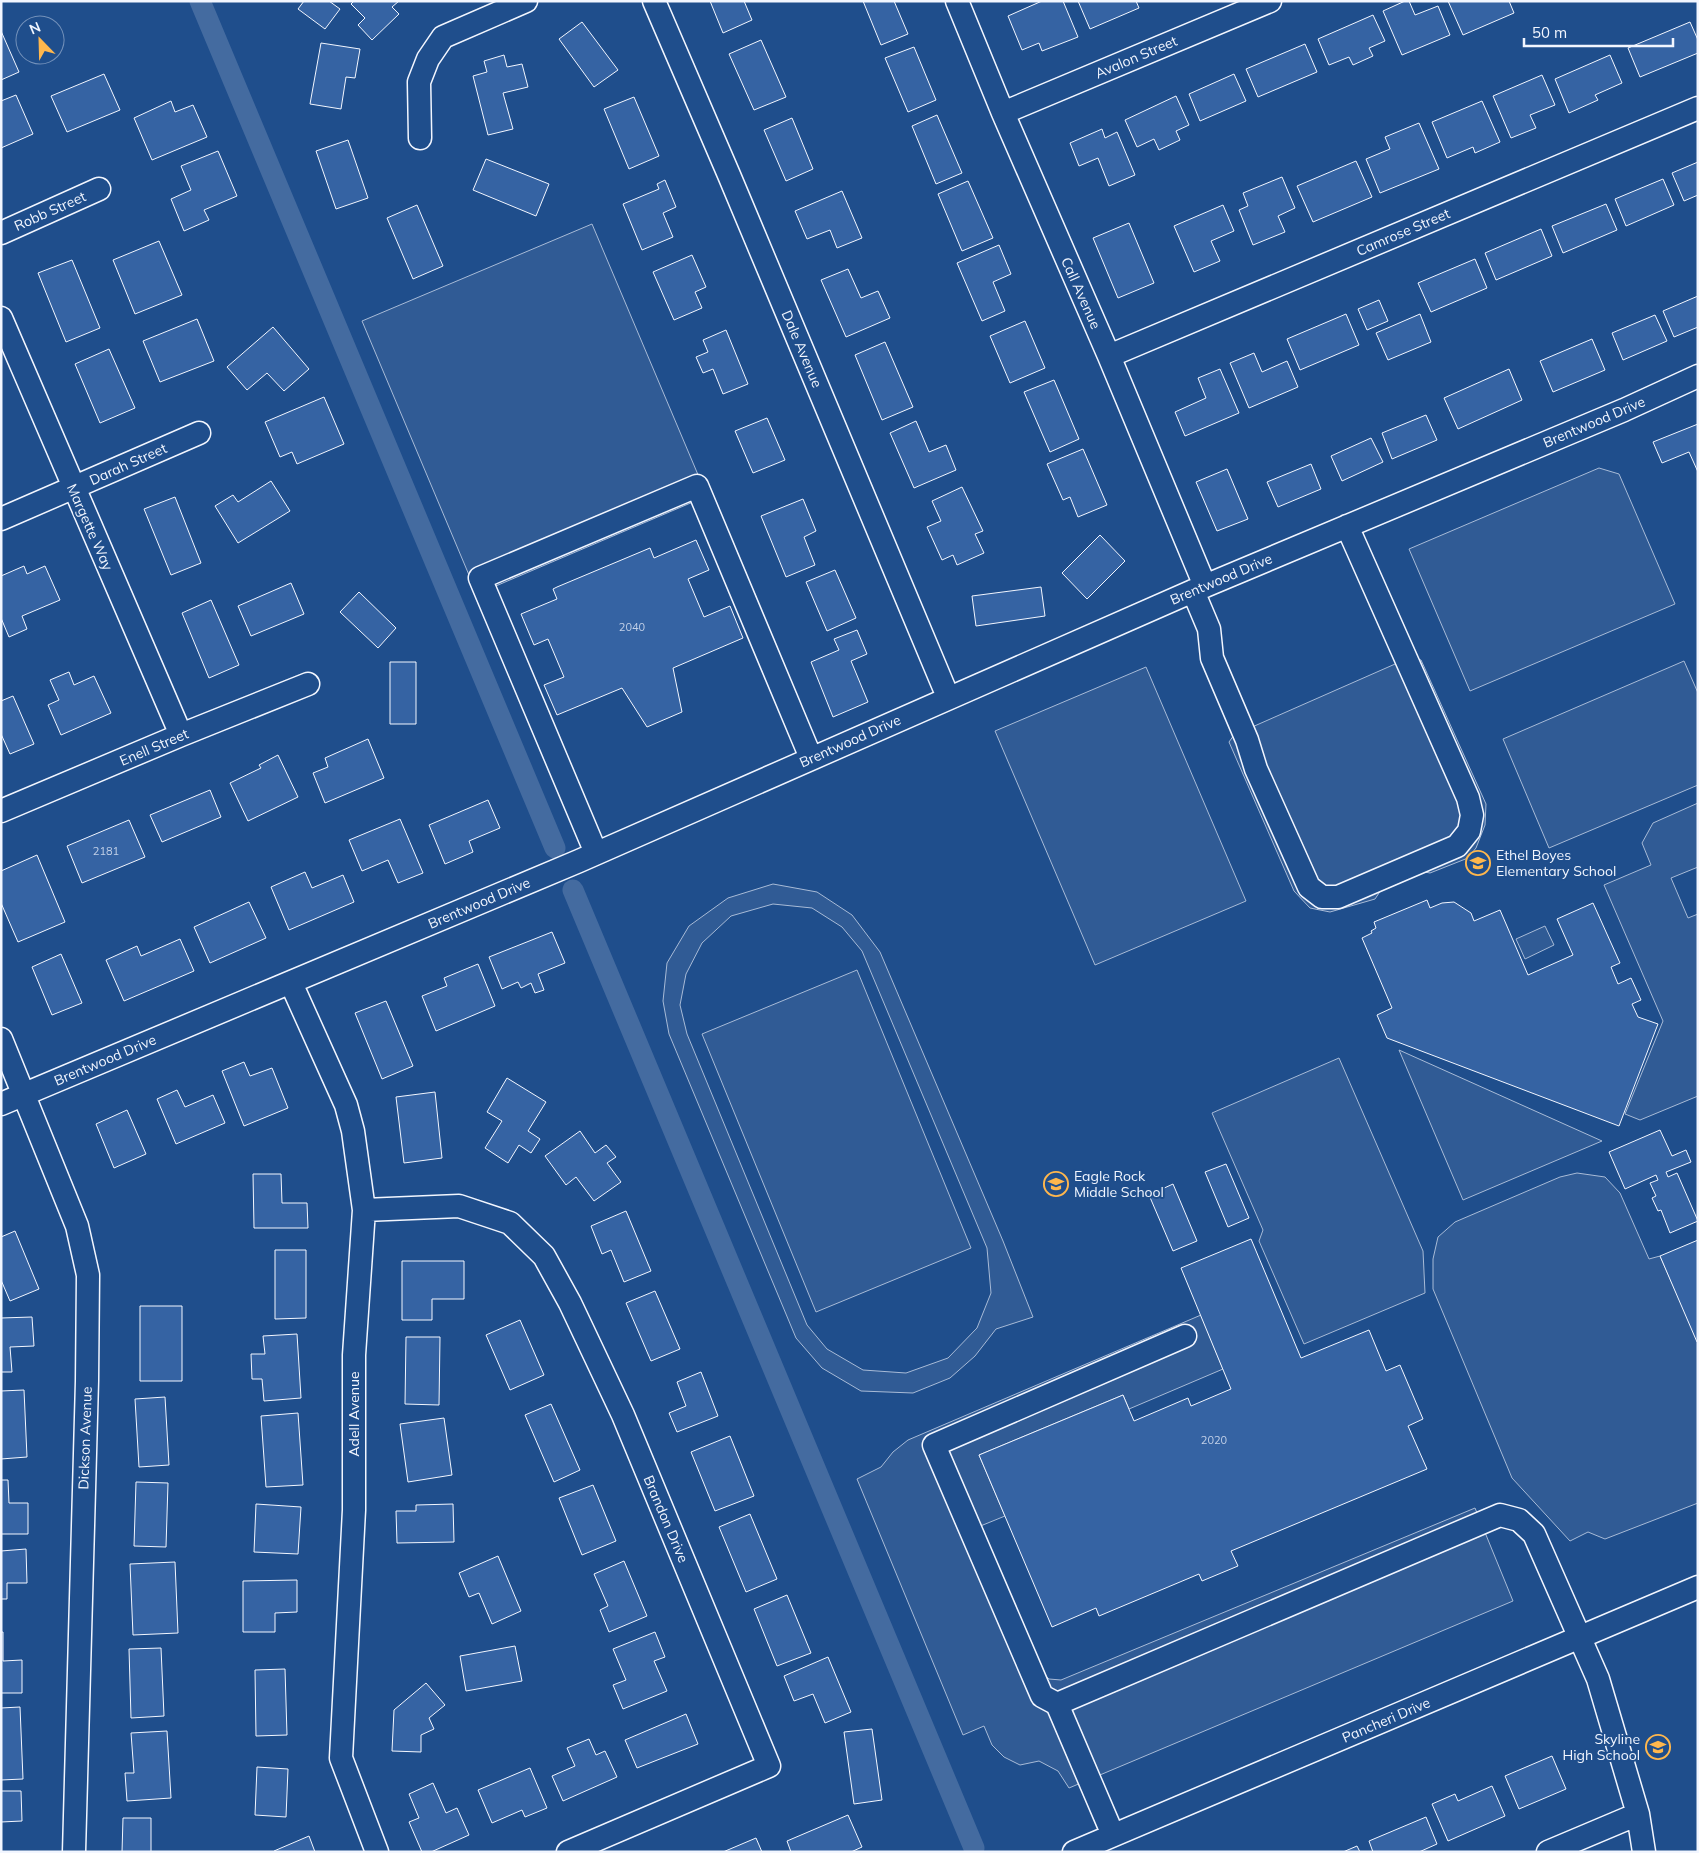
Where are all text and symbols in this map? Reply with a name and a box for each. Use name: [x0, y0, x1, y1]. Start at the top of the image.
north arrow: [15, 15, 65, 65]
scale bar: [1524, 15, 1673, 47]
text: N: [27, 18, 43, 38]
text: 50 m: [1532, 23, 1567, 42]
street label: Avalon Street: [1092, 32, 1180, 82]
street label: Robb Street: [11, 187, 89, 235]
street label: Camrose Street: [1353, 204, 1453, 260]
street label: Call Avenue: [1057, 254, 1105, 332]
street label: Dale Avenue: [778, 308, 826, 390]
street label: Brentwood Drive: [1540, 392, 1648, 452]
street label: Darah Street: [86, 439, 170, 489]
street label: Margette Way: [63, 481, 117, 574]
street label: Brentwood Drive: [1167, 549, 1275, 609]
house number: 2040: [619, 620, 646, 634]
street label: Brentwood Drive: [796, 711, 904, 771]
street label: Enell Street: [117, 724, 191, 770]
house number: 2181: [93, 844, 119, 858]
place label: Ethel Boyes Elementary School: [1496, 846, 1616, 880]
school or university icon: Ethel Boyes Elementary School: [1465, 850, 1491, 876]
street label: Brentwood Drive: [425, 873, 533, 933]
street label: Brentwood Drive: [51, 1030, 159, 1090]
place label: Eagle Rock Middle School: [1074, 1167, 1164, 1201]
school or university icon: Eagle Rock Middle School: [1043, 1171, 1069, 1197]
street label: Adell Avenue: [345, 1371, 363, 1457]
street label: Dickson Avenue: [74, 1386, 96, 1490]
house number: 2020: [1201, 1433, 1228, 1447]
street label: Brandon Drive: [640, 1473, 692, 1565]
street label: Pancheri Drive: [1339, 1693, 1433, 1747]
place label: Skyline High School: [1562, 1730, 1640, 1764]
school or university icon: Skyline High School: [1645, 1734, 1671, 1760]

